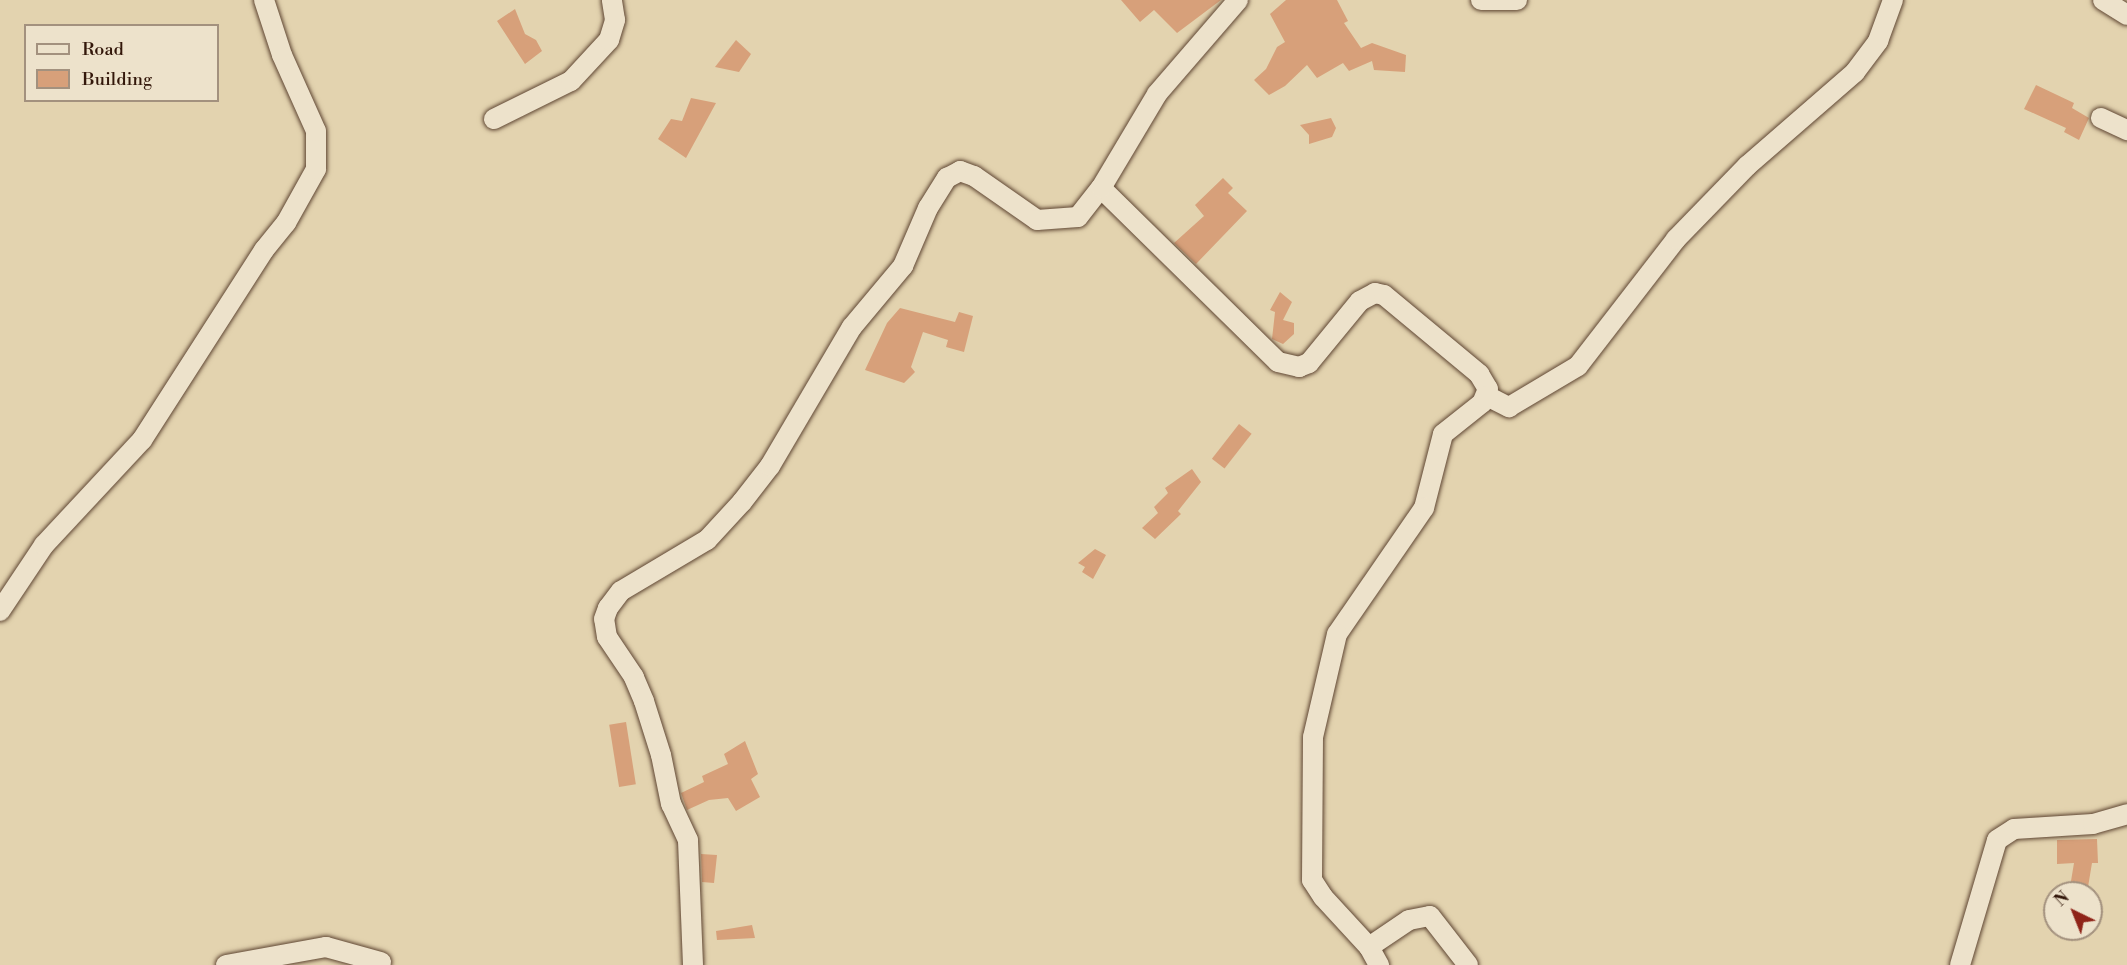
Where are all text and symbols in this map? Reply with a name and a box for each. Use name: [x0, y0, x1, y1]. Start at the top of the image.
legend: [24, 24, 219, 102]
text: Road: [82, 38, 124, 61]
text: Building: [82, 68, 152, 91]
north arrow: [2043, 881, 2103, 941]
text: N: [2051, 888, 2074, 911]

